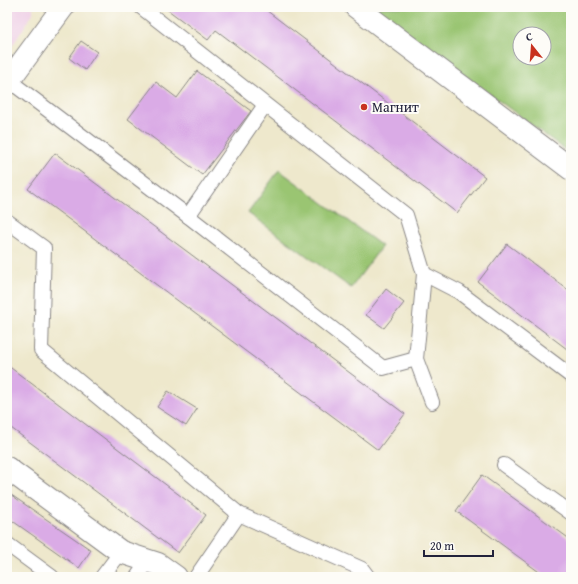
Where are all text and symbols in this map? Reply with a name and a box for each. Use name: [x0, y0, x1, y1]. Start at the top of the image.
north arrow: [512, 26, 552, 66]
text: С: [524, 28, 534, 45]
place label: Магнит: [372, 97, 419, 117]
marker: Магнит: [359, 102, 369, 112]
scale bar: [424, 532, 493, 558]
text: 20 m: [430, 537, 454, 554]

